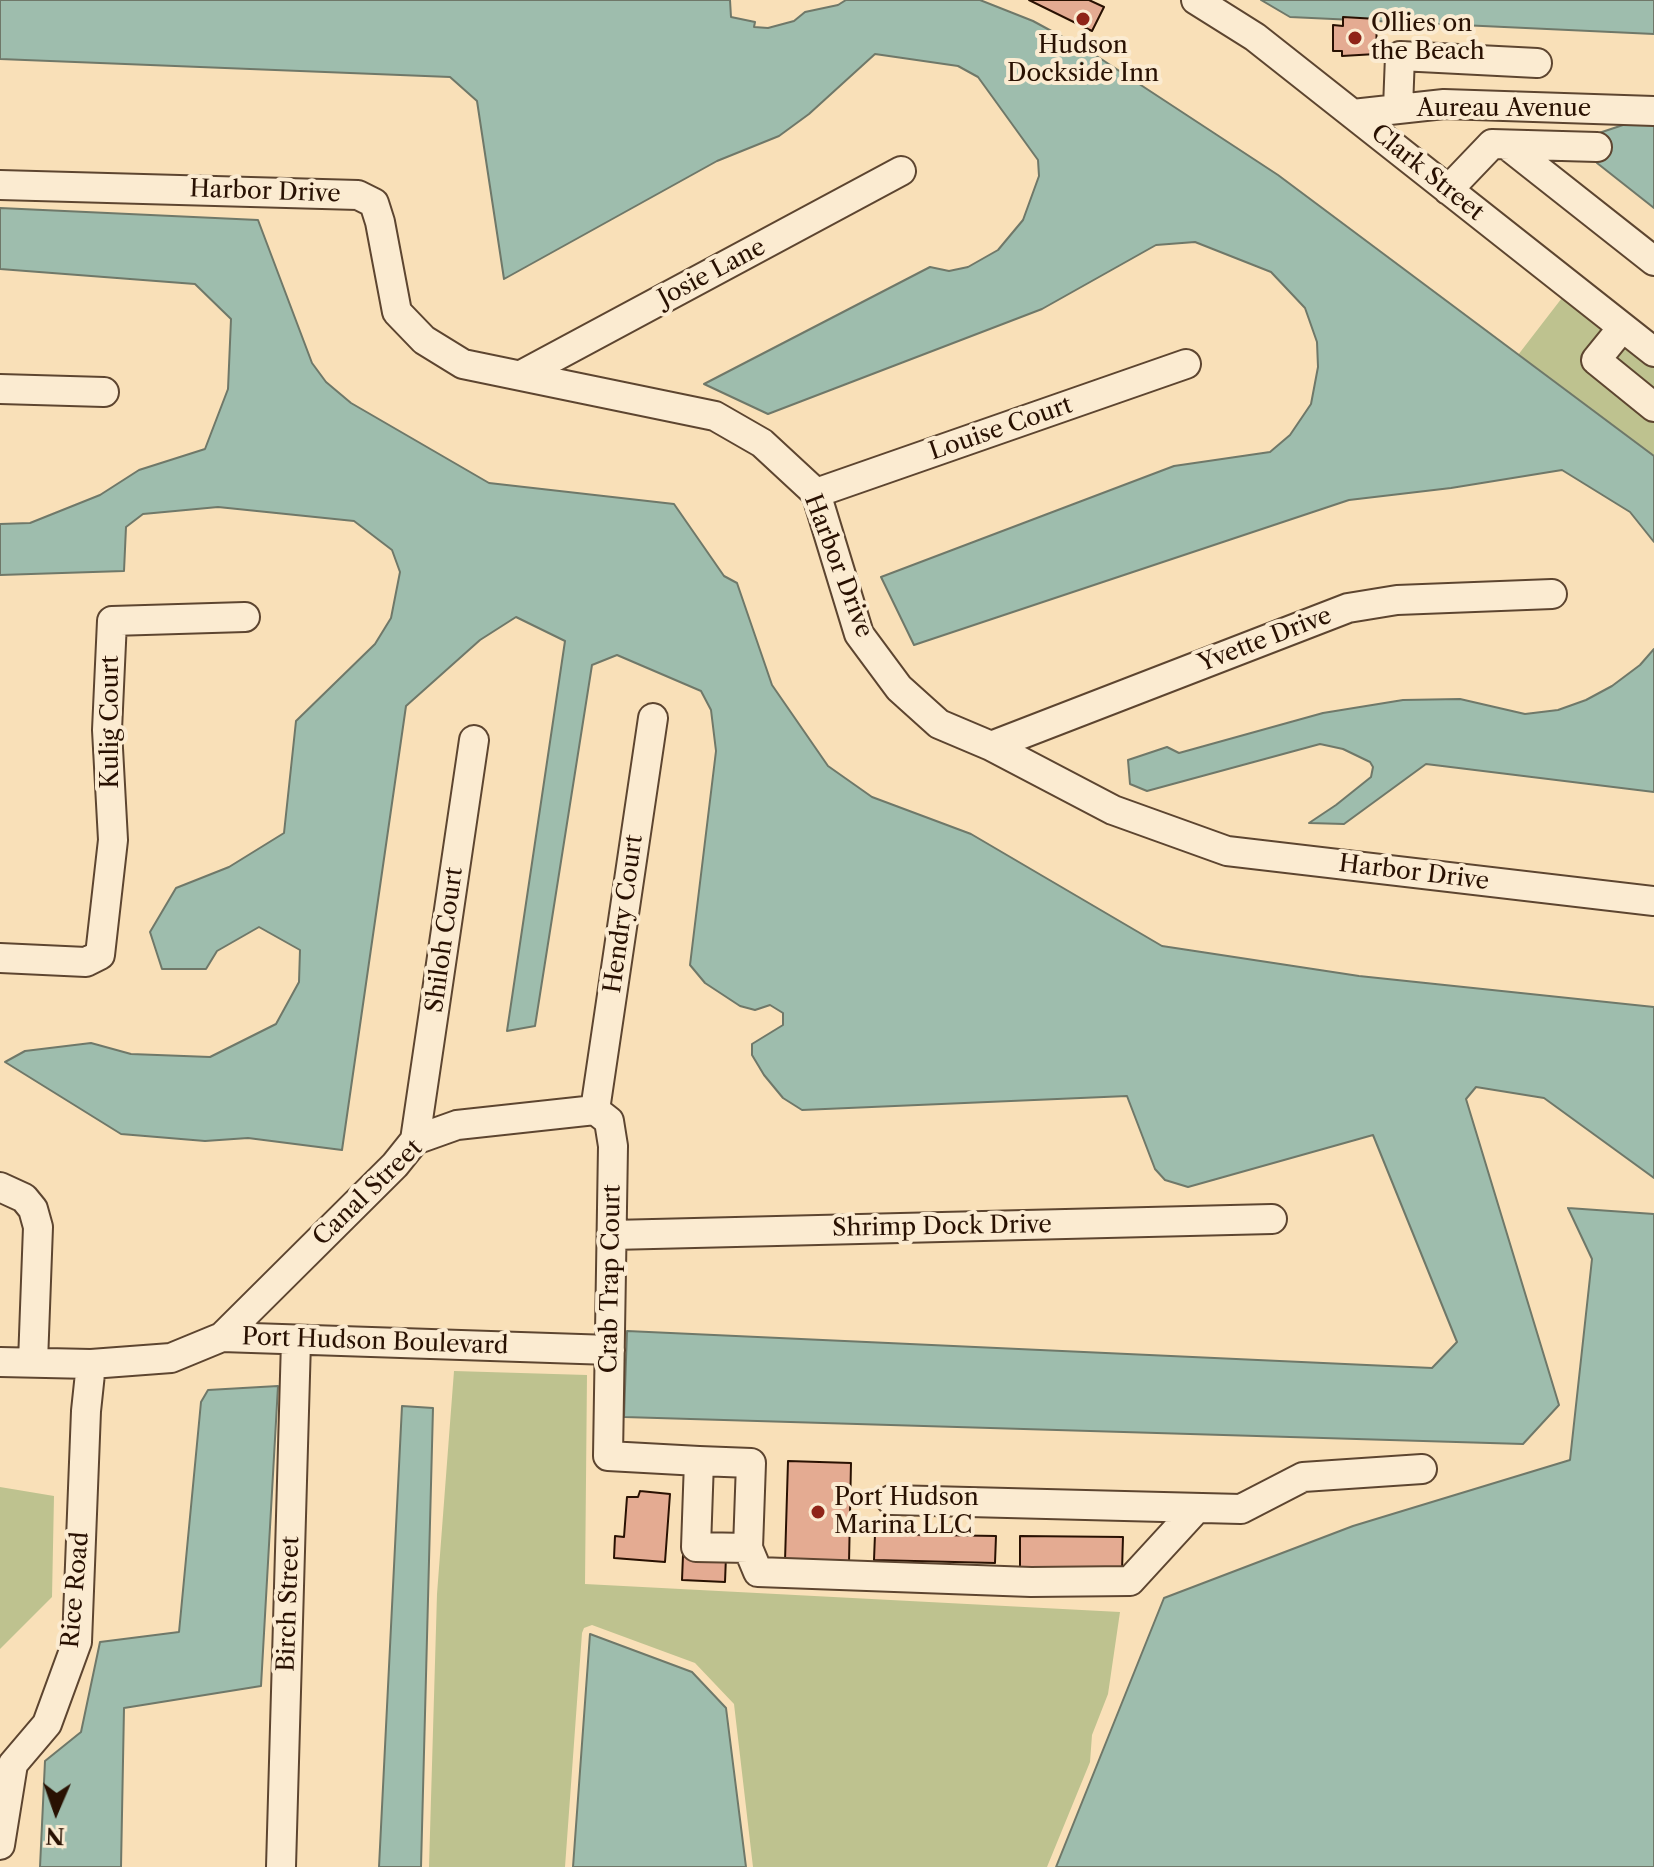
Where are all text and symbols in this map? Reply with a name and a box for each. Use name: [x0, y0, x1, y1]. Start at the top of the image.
marker: Hudson Dockside Inn: [1074, 10, 1092, 28]
place label: Ollies on the Beach: [1371, 10, 1485, 66]
marker: Ollies on the Beach: [1346, 29, 1364, 47]
place label: Hudson Dockside Inn: [1007, 32, 1159, 88]
street label: Aureau Avenue: [1417, 95, 1591, 123]
street label: Clark Street: [1365, 119, 1489, 227]
street label: Harbor Drive: [189, 175, 341, 209]
street label: Josie Lane: [653, 233, 771, 313]
street label: Louise Court: [926, 391, 1076, 467]
street label: Harbor Drive: [797, 490, 879, 642]
street label: Yvette Drive: [1194, 601, 1336, 679]
street label: Kulig Court: [97, 655, 125, 789]
street label: Hendry Court: [599, 833, 649, 995]
street label: Harbor Drive: [1337, 849, 1491, 897]
street label: Shiloh Court: [421, 865, 469, 1015]
street label: Canal Street: [308, 1134, 428, 1252]
street label: Crab Trap Court: [595, 1184, 627, 1374]
street label: Shrimp Dock Drive: [832, 1211, 1052, 1243]
street label: Port Hudson Boulevard: [241, 1323, 509, 1361]
place label: Port Hudson Marina LLC: [834, 1484, 979, 1540]
marker: Port Hudson Marina LLC: [809, 1503, 827, 1521]
street label: Rice Road: [57, 1531, 95, 1649]
street label: Birch Street: [272, 1536, 306, 1672]
north arrow: [16, 1771, 96, 1851]
text: N: [45, 1822, 65, 1849]

